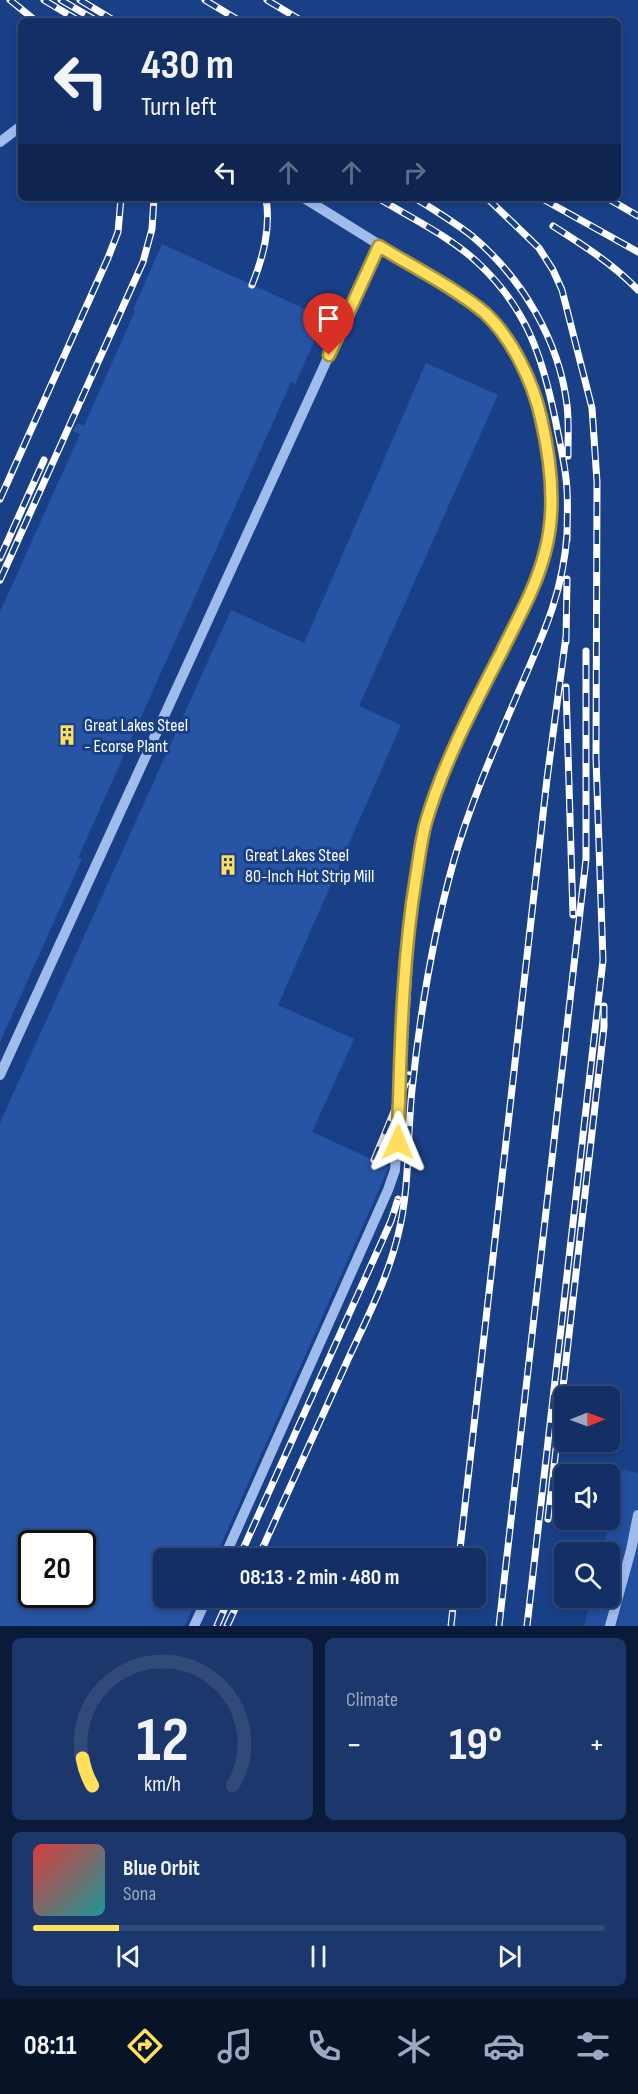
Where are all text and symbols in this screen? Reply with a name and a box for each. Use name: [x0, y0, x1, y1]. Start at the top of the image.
text: 430 m: [141, 40, 234, 91]
icon: left: [42, 42, 120, 120]
text: Turn left: [141, 91, 217, 123]
icon: left: [209, 156, 242, 189]
icon: ahead: [272, 156, 305, 189]
icon: ahead: [335, 156, 368, 189]
icon: right: [398, 156, 431, 189]
pin: [303, 293, 354, 355]
icon: arrive: [312, 302, 345, 335]
place label: Great Lakes Steel - Ecorse Plant: [84, 715, 188, 757]
building icon: Great Lakes Steel - Ecorse Plant: [55, 723, 79, 747]
place label: Great Lakes Steel 80-Inch Hot Strip Mill: [245, 845, 374, 887]
building icon: Great Lakes Steel 80-Inch Hot Strip Mill: [216, 853, 240, 877]
position arrow: [366, 1110, 430, 1174]
north arrow: [554, 1386, 620, 1452]
map controls: [554, 1386, 620, 1608]
button: sound: [554, 1464, 620, 1530]
speed limit sign: 20: [18, 1530, 96, 1608]
button: search: [554, 1542, 620, 1608]
text: 08:13 · 2 min · 480 m: [240, 1564, 399, 1591]
text: Climate: [346, 1688, 398, 1712]
text: 12: [136, 1704, 189, 1779]
text: 19°: [449, 1718, 502, 1773]
text: −: [346, 1725, 362, 1765]
text: +: [589, 1725, 605, 1765]
text: km/h: [144, 1772, 181, 1797]
text: Blue Orbit: [123, 1855, 200, 1882]
text: Sona: [123, 1882, 156, 1906]
icon: previous: [112, 1940, 145, 1973]
icon: pause: [302, 1940, 335, 1973]
icon: next: [493, 1940, 526, 1973]
icon: directions: [124, 2025, 166, 2067]
icon: music: [214, 2025, 256, 2067]
icon: phone: [303, 2025, 345, 2067]
icon: climate: [393, 2025, 435, 2067]
icon: car: [483, 2025, 525, 2067]
icon: filters: [572, 2025, 614, 2067]
text: 08:11: [24, 2030, 77, 2062]

